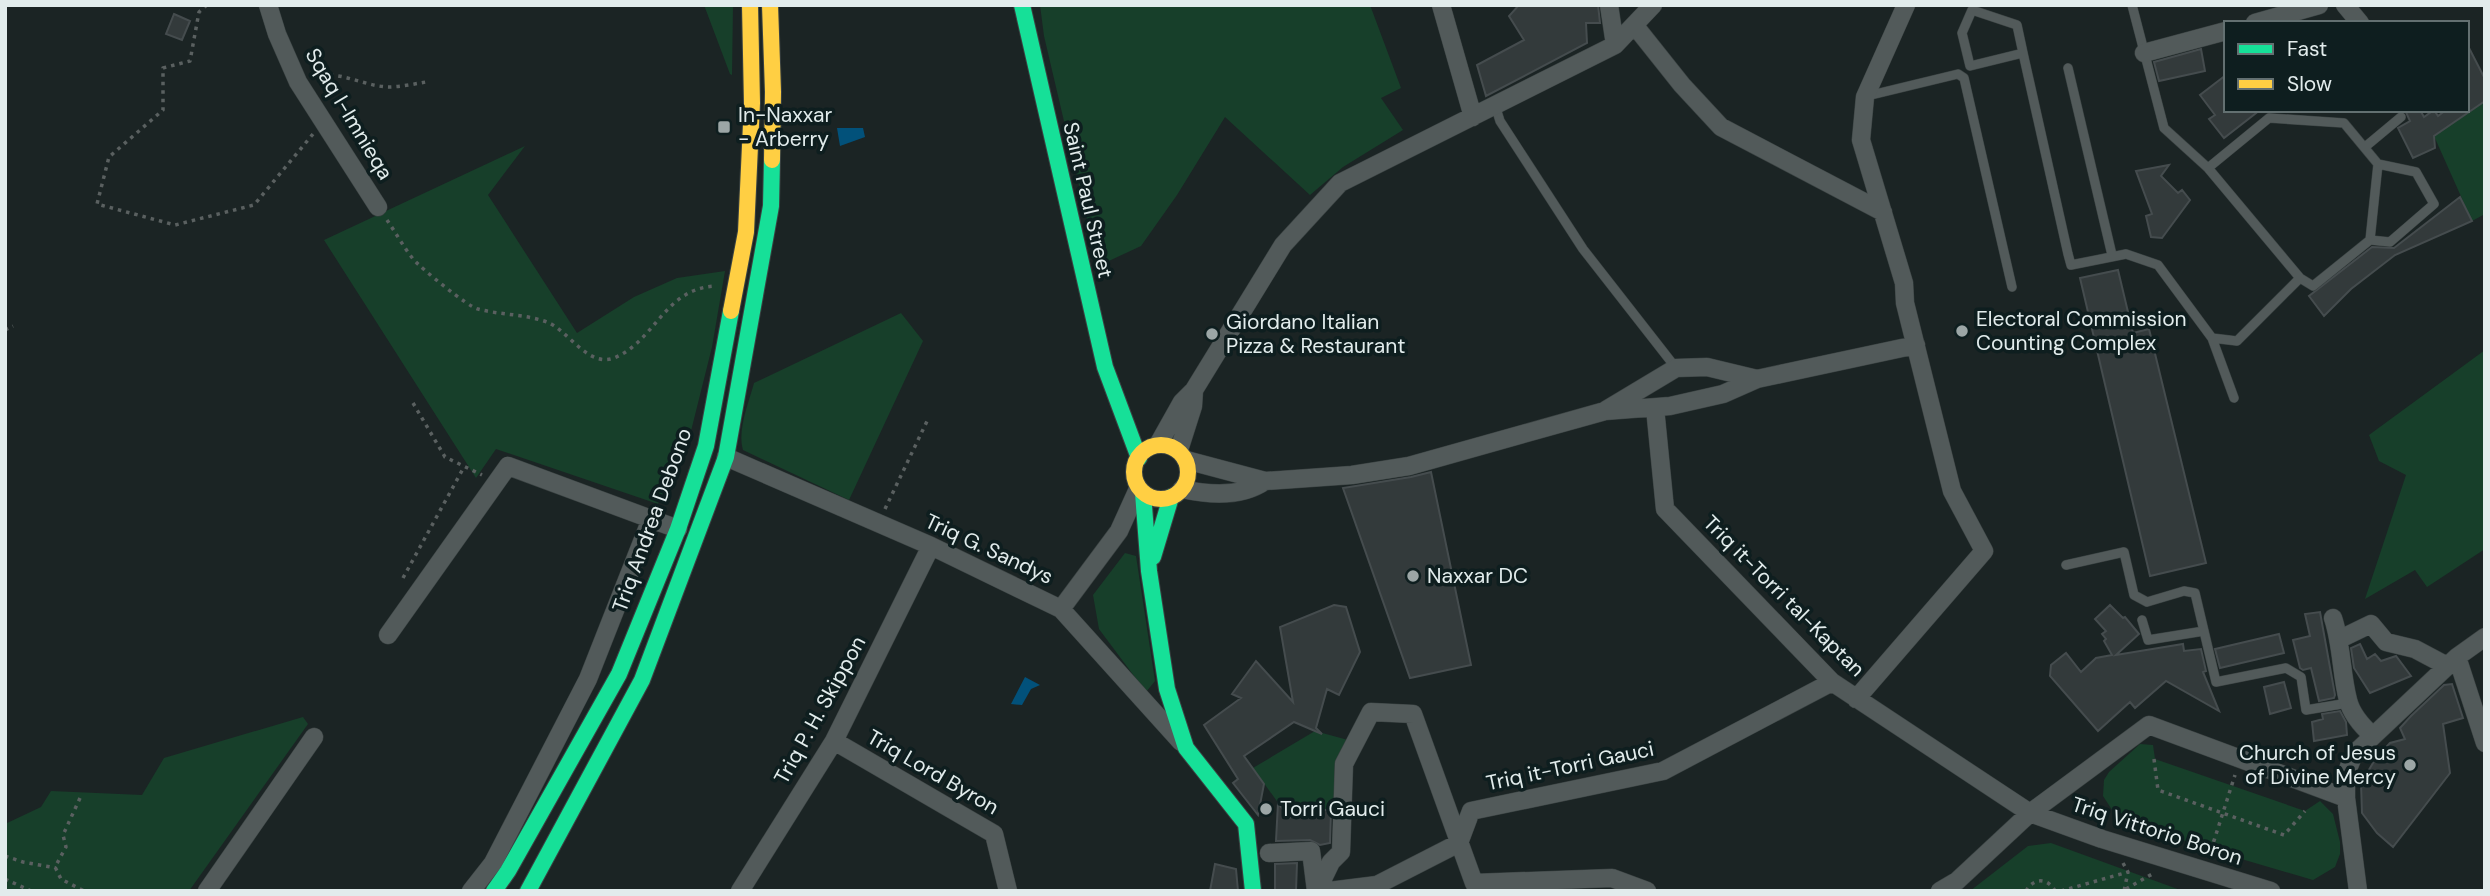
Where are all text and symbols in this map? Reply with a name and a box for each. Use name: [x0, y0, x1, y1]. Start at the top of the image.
legend: [2224, 21, 2469, 112]
text: Fast: [2287, 35, 2327, 63]
street label: Sqaq l-Imnieqa: [299, 43, 399, 185]
text: Slow: [2287, 70, 2332, 98]
place label: In-Naxxar - Arberry: [738, 101, 832, 153]
marker: In-Naxxar - Arberry: [716, 119, 732, 135]
street label: Saint Paul Street: [1056, 119, 1120, 281]
place label: Electoral Commission Counting Complex: [1976, 305, 2187, 357]
place label: Giordano Italian Pizza & Restaurant: [1226, 308, 1406, 360]
marker: Electoral Commission Counting Complex: [1954, 323, 1970, 339]
marker: Giordano Italian Pizza & Restaurant: [1204, 326, 1220, 342]
street label: Triq Andrea Debono: [606, 424, 698, 616]
street label: Triq G. Sandys: [920, 507, 1058, 591]
street label: Triq it-Torri tal-Kaptan: [1697, 509, 1871, 683]
place label: Naxxar DC: [1427, 562, 1528, 590]
marker: Naxxar DC: [1405, 568, 1421, 584]
street label: Triq P. H. Skippon: [768, 631, 872, 789]
street label: Triq Lord Byron: [862, 723, 1004, 821]
street label: Triq it-Torri Gauci: [1484, 735, 1656, 797]
place label: Church of Jesus of Divine Mercy: [2239, 739, 2396, 791]
marker: Church of Jesus of Divine Mercy: [2402, 757, 2418, 773]
street label: Triq Vittorio Boron: [2068, 790, 2246, 872]
place label: Torri Gauci: [1280, 795, 1385, 823]
marker: Torri Gauci: [1258, 801, 1274, 817]

